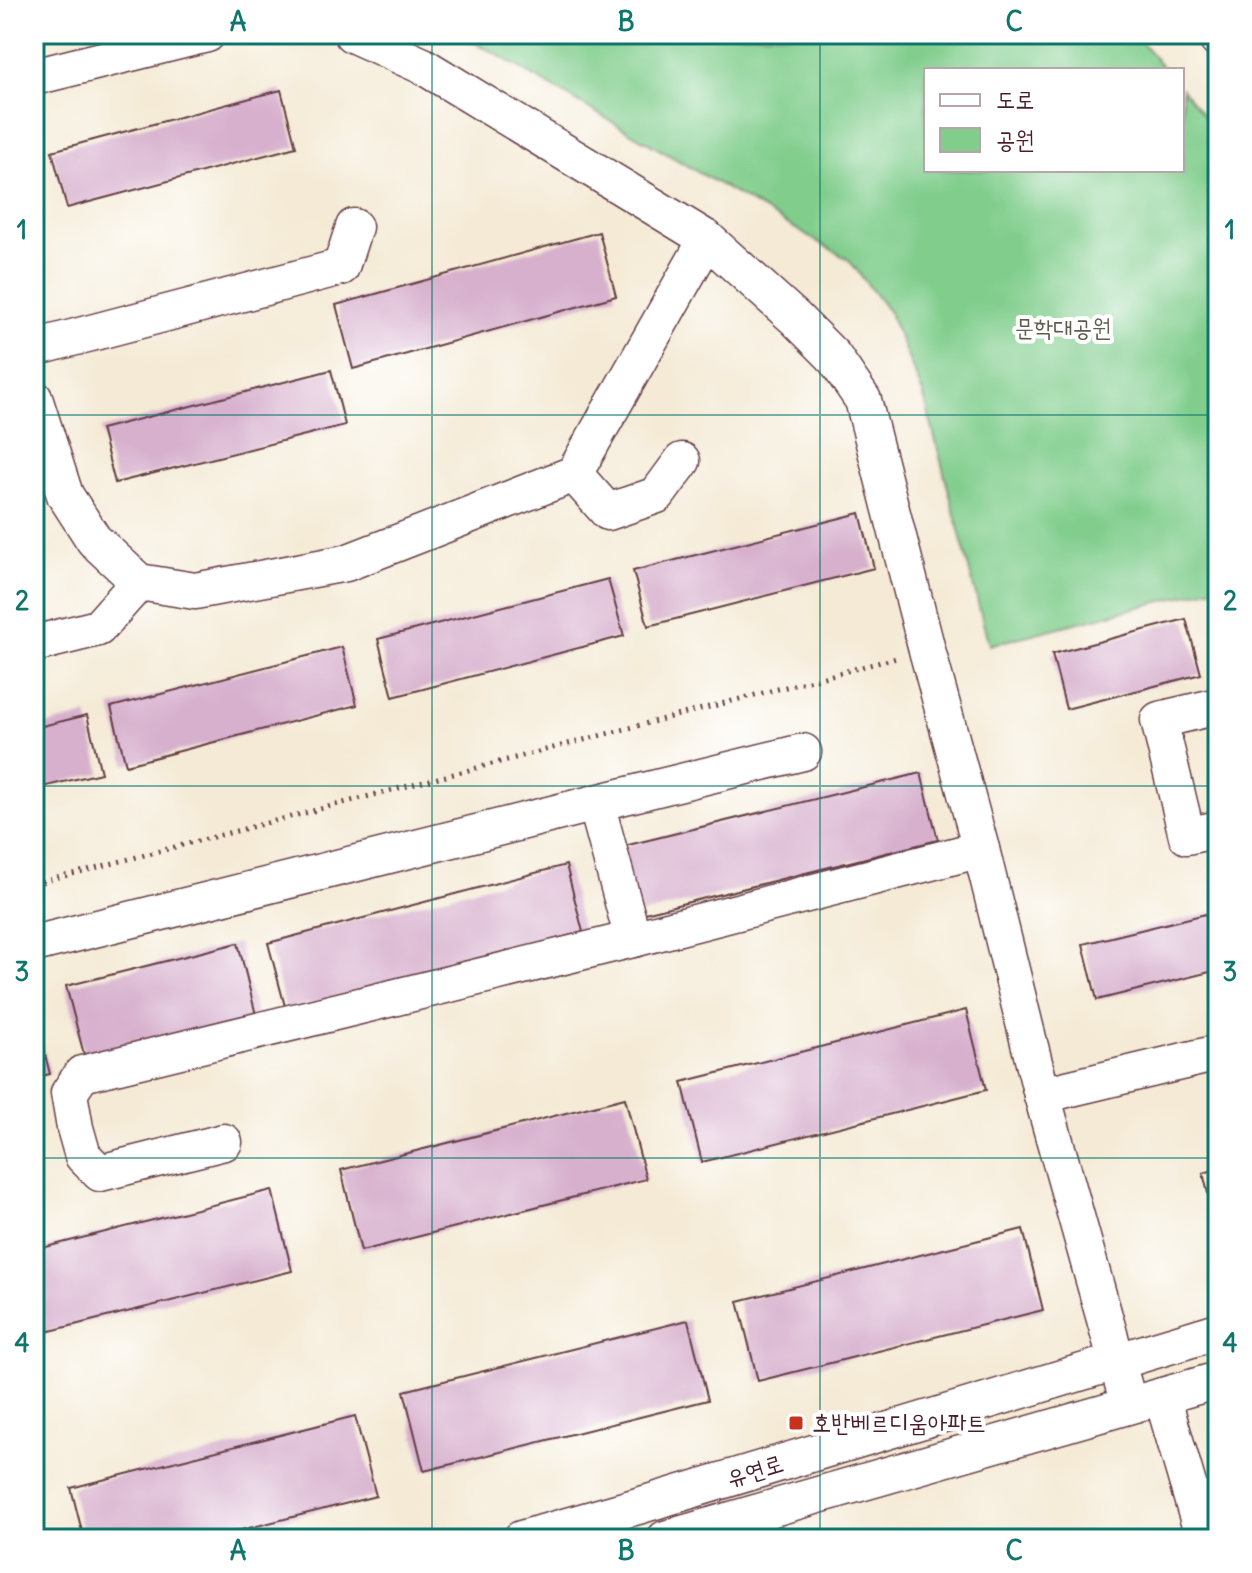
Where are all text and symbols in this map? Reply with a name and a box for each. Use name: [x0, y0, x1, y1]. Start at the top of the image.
text: A: [230, 5, 247, 38]
text: B: [617, 5, 635, 38]
text: C: [1005, 5, 1023, 38]
legend: [924, 68, 1184, 172]
text: 도로: [996, 84, 1035, 114]
text: 공원: [996, 124, 1035, 154]
text: 1: [17, 213, 27, 246]
text: 1: [1225, 213, 1235, 246]
park label: 문학대공원: [1015, 312, 1111, 342]
text: 2: [15, 584, 29, 617]
text: 2: [1223, 584, 1237, 617]
text: 3: [15, 955, 29, 988]
text: 3: [1223, 955, 1237, 988]
text: 4: [14, 1326, 30, 1359]
text: 4: [1222, 1326, 1238, 1359]
place label: 호반베르디움아파트: [812, 1407, 986, 1437]
marker: 호반베르디움아파트: [787, 1414, 805, 1432]
street label: 유연로: [723, 1447, 787, 1493]
text: A: [230, 1534, 247, 1567]
text: B: [617, 1534, 635, 1567]
text: C: [1005, 1534, 1023, 1567]

